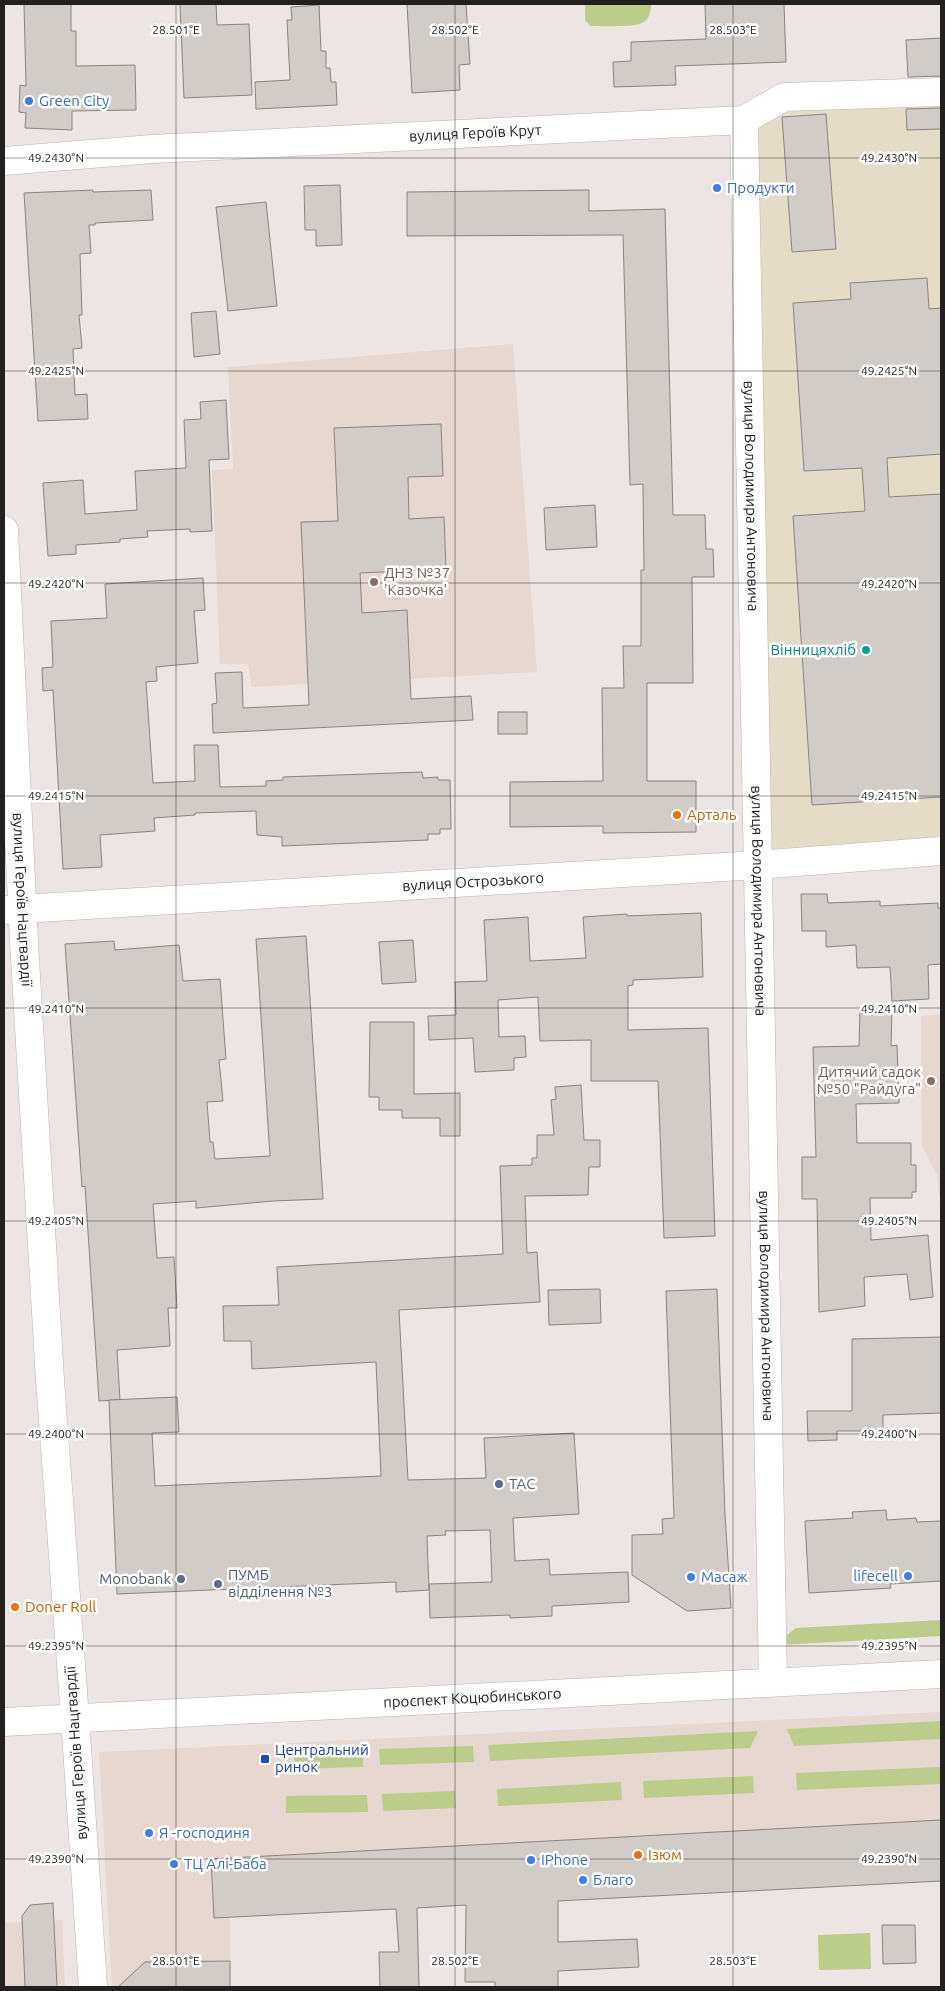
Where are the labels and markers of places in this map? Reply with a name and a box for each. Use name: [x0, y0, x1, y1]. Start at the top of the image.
place label: Green City: [39, 92, 109, 109]
marker: Green City: [23, 95, 35, 107]
place label: Продукти: [727, 179, 795, 196]
marker: Продукти: [711, 182, 723, 194]
place label: ДНЗ №37 'Казочка': [384, 564, 450, 598]
marker: ДНЗ №37 'Казочка': [368, 576, 380, 588]
place label: Вінницяхліб: [771, 641, 856, 658]
marker: Вінницяхліб: [860, 644, 872, 656]
place label: Арталь: [687, 806, 737, 823]
marker: Арталь: [671, 809, 683, 821]
place label: Дитячий садок №50 "Райдуга": [817, 1063, 921, 1097]
marker: Дитячий садок №50 "Райдуга": [925, 1075, 937, 1087]
place label: ТАС: [509, 1475, 535, 1492]
marker: ТАС: [493, 1478, 505, 1490]
place label: ПУМБ відділення №3: [228, 1566, 332, 1600]
place label: lifecell: [853, 1567, 898, 1584]
place label: Масаж: [701, 1568, 748, 1585]
place label: Monobank: [99, 1570, 171, 1587]
marker: lifecell: [902, 1570, 914, 1582]
marker: Масаж: [685, 1571, 697, 1583]
marker: Monobank: [175, 1573, 187, 1585]
marker: ПУМБ відділення №3: [212, 1578, 224, 1590]
place label: Doner Roll: [25, 1598, 96, 1615]
marker: Doner Roll: [9, 1601, 21, 1613]
place label: Центральний ринок: [275, 1741, 369, 1775]
marker: Центральний ринок: [259, 1753, 271, 1765]
place label: Я -господиня: [159, 1824, 250, 1841]
marker: Я -господиня: [143, 1827, 155, 1839]
place label: Ізюм: [648, 1846, 682, 1863]
marker: Ізюм: [632, 1849, 644, 1861]
place label: IPhone: [541, 1851, 588, 1868]
marker: IPhone: [525, 1854, 537, 1866]
place label: ТЦ Алі-Баба: [184, 1855, 267, 1872]
marker: ТЦ Алі-Баба: [168, 1858, 180, 1870]
place label: Благо: [593, 1871, 634, 1888]
marker: Благо: [577, 1874, 589, 1886]

